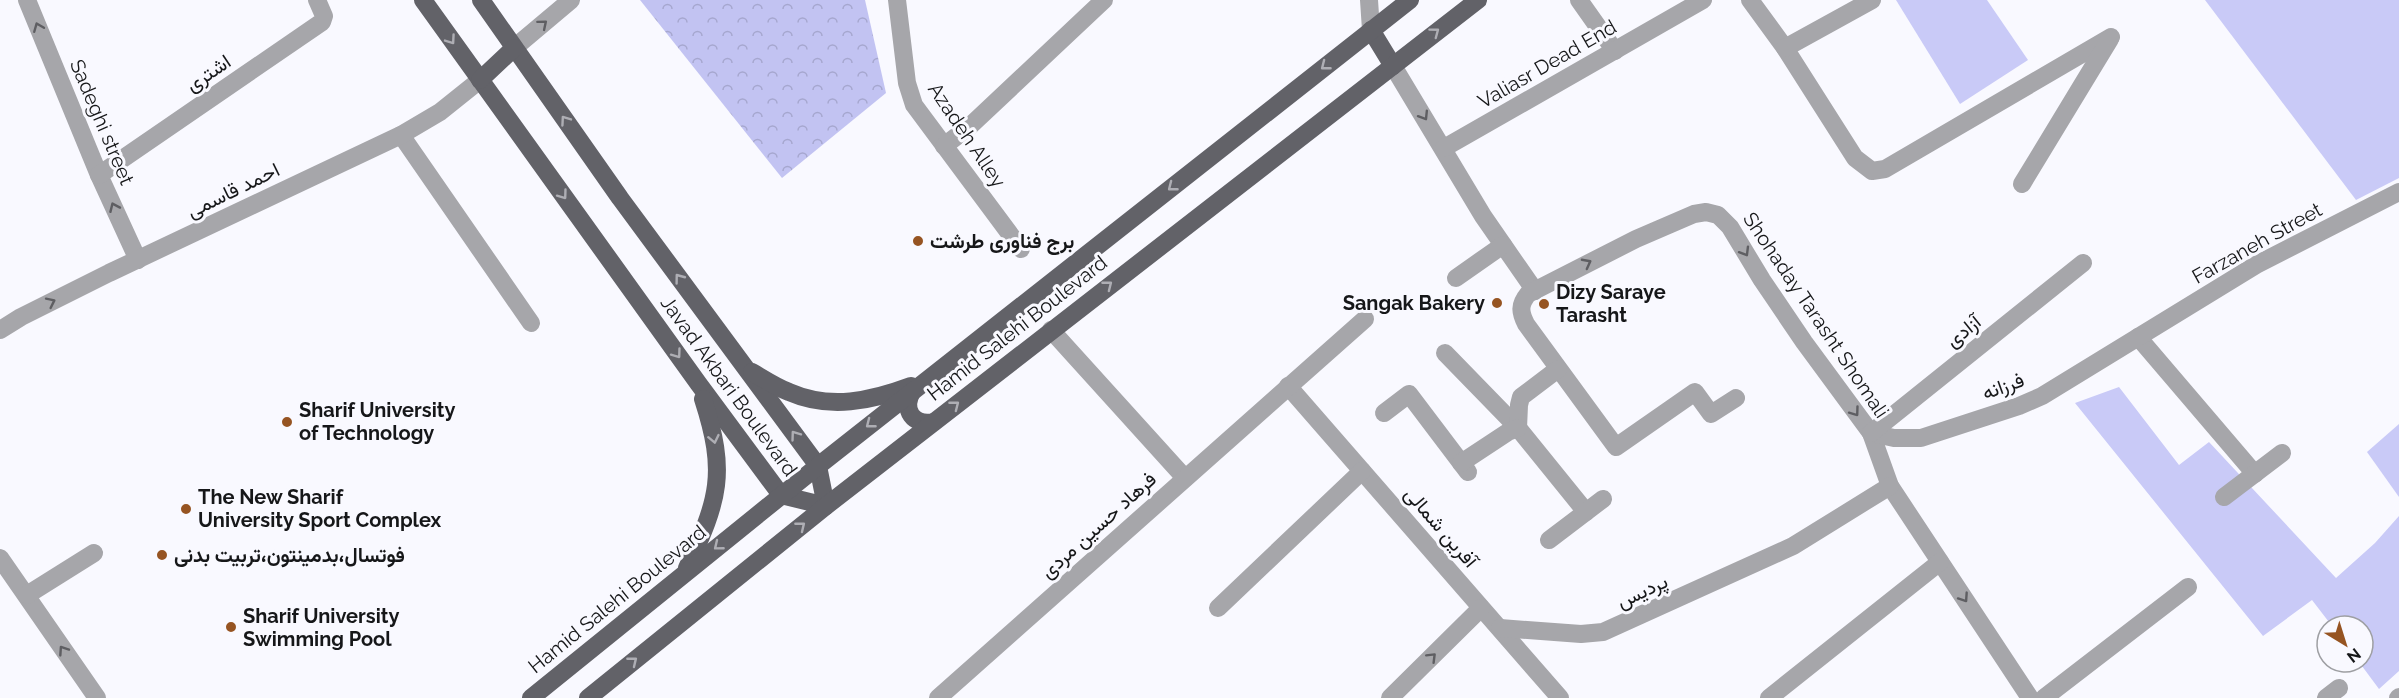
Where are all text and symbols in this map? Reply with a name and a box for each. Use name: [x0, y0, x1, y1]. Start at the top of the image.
street label: Valiasr Dead End: [1473, 15, 1621, 113]
one-way arrow: [536, 20, 547, 31]
one-way arrow: [33, 22, 45, 33]
one-way arrow: [1429, 29, 1440, 40]
one-way arrow: [444, 33, 455, 44]
street label: اشتری: [181, 49, 236, 98]
street label: Sadeghi street: [65, 56, 139, 189]
one-way arrow: [1321, 58, 1332, 69]
street label: Azadeh Alley: [923, 78, 1011, 192]
one-way arrow: [1417, 109, 1428, 120]
one-way arrow: [561, 116, 572, 127]
street label: احمد قاسمی: [183, 157, 283, 223]
one-way arrow: [1168, 179, 1179, 190]
one-way arrow: [556, 189, 567, 200]
street label: Farzaneh Street: [2188, 197, 2326, 289]
one-way arrow: [109, 202, 121, 213]
street label: Shohaday Tarasht Shomali: [1738, 208, 1894, 422]
place label: برج فناوری طرشت: [930, 229, 1074, 255]
marker: برج فناوری طرشت: [911, 234, 925, 248]
one-way arrow: [1737, 246, 1749, 256]
street label: Hamid Salehi Boulevard: [922, 250, 1112, 406]
one-way arrow: [1580, 259, 1591, 270]
one-way arrow: [675, 274, 686, 285]
place label: Dizy Saraye Tarasht: [1556, 280, 1666, 327]
one-way arrow: [1102, 282, 1113, 293]
street label: Javad Akbari Boulevard: [656, 291, 802, 481]
place label: Sangak Bakery: [1343, 291, 1485, 315]
marker: Sangak Bakery: [1490, 296, 1504, 310]
marker: Dizy Saraye Tarasht: [1537, 297, 1551, 311]
one-way arrow: [45, 298, 55, 309]
street label: آزادی: [1941, 309, 1987, 353]
one-way arrow: [669, 347, 680, 358]
street label: فرزانه: [1979, 367, 2028, 406]
place label: Sharif University of Technology: [299, 398, 455, 445]
one-way arrow: [948, 402, 959, 413]
one-way arrow: [1848, 406, 1859, 417]
marker: Sharif University of Technology: [280, 415, 294, 429]
one-way arrow: [866, 417, 877, 428]
one-way arrow: [791, 430, 802, 441]
one-way arrow: [707, 434, 720, 444]
street label: فرهاد حسین مردی: [1035, 467, 1161, 584]
street label: آفرین شمالی: [1399, 482, 1483, 574]
place label: The New Sharif University Sport Complex: [198, 485, 441, 532]
marker: The New Sharif University Sport Complex: [179, 502, 193, 516]
street label: Hamid Salehi Boulevard: [523, 520, 711, 678]
one-way arrow: [795, 522, 806, 533]
one-way arrow: [714, 539, 725, 550]
place label: فوتسال،بدمینتون،تربیت بدنی: [174, 543, 405, 568]
marker: فوتسال،بدمینتون،تربیت بدنی: [155, 548, 169, 562]
street label: پردیس: [1613, 569, 1672, 615]
one-way arrow: [1957, 591, 1968, 602]
place label: Sharif University Swimming Pool: [243, 604, 399, 651]
north arrow: [2315, 614, 2375, 674]
marker: Sharif University Swimming Pool: [224, 620, 238, 634]
text: N: [2343, 644, 2365, 667]
one-way arrow: [59, 646, 70, 657]
one-way arrow: [1425, 653, 1436, 663]
one-way arrow: [626, 658, 637, 669]

